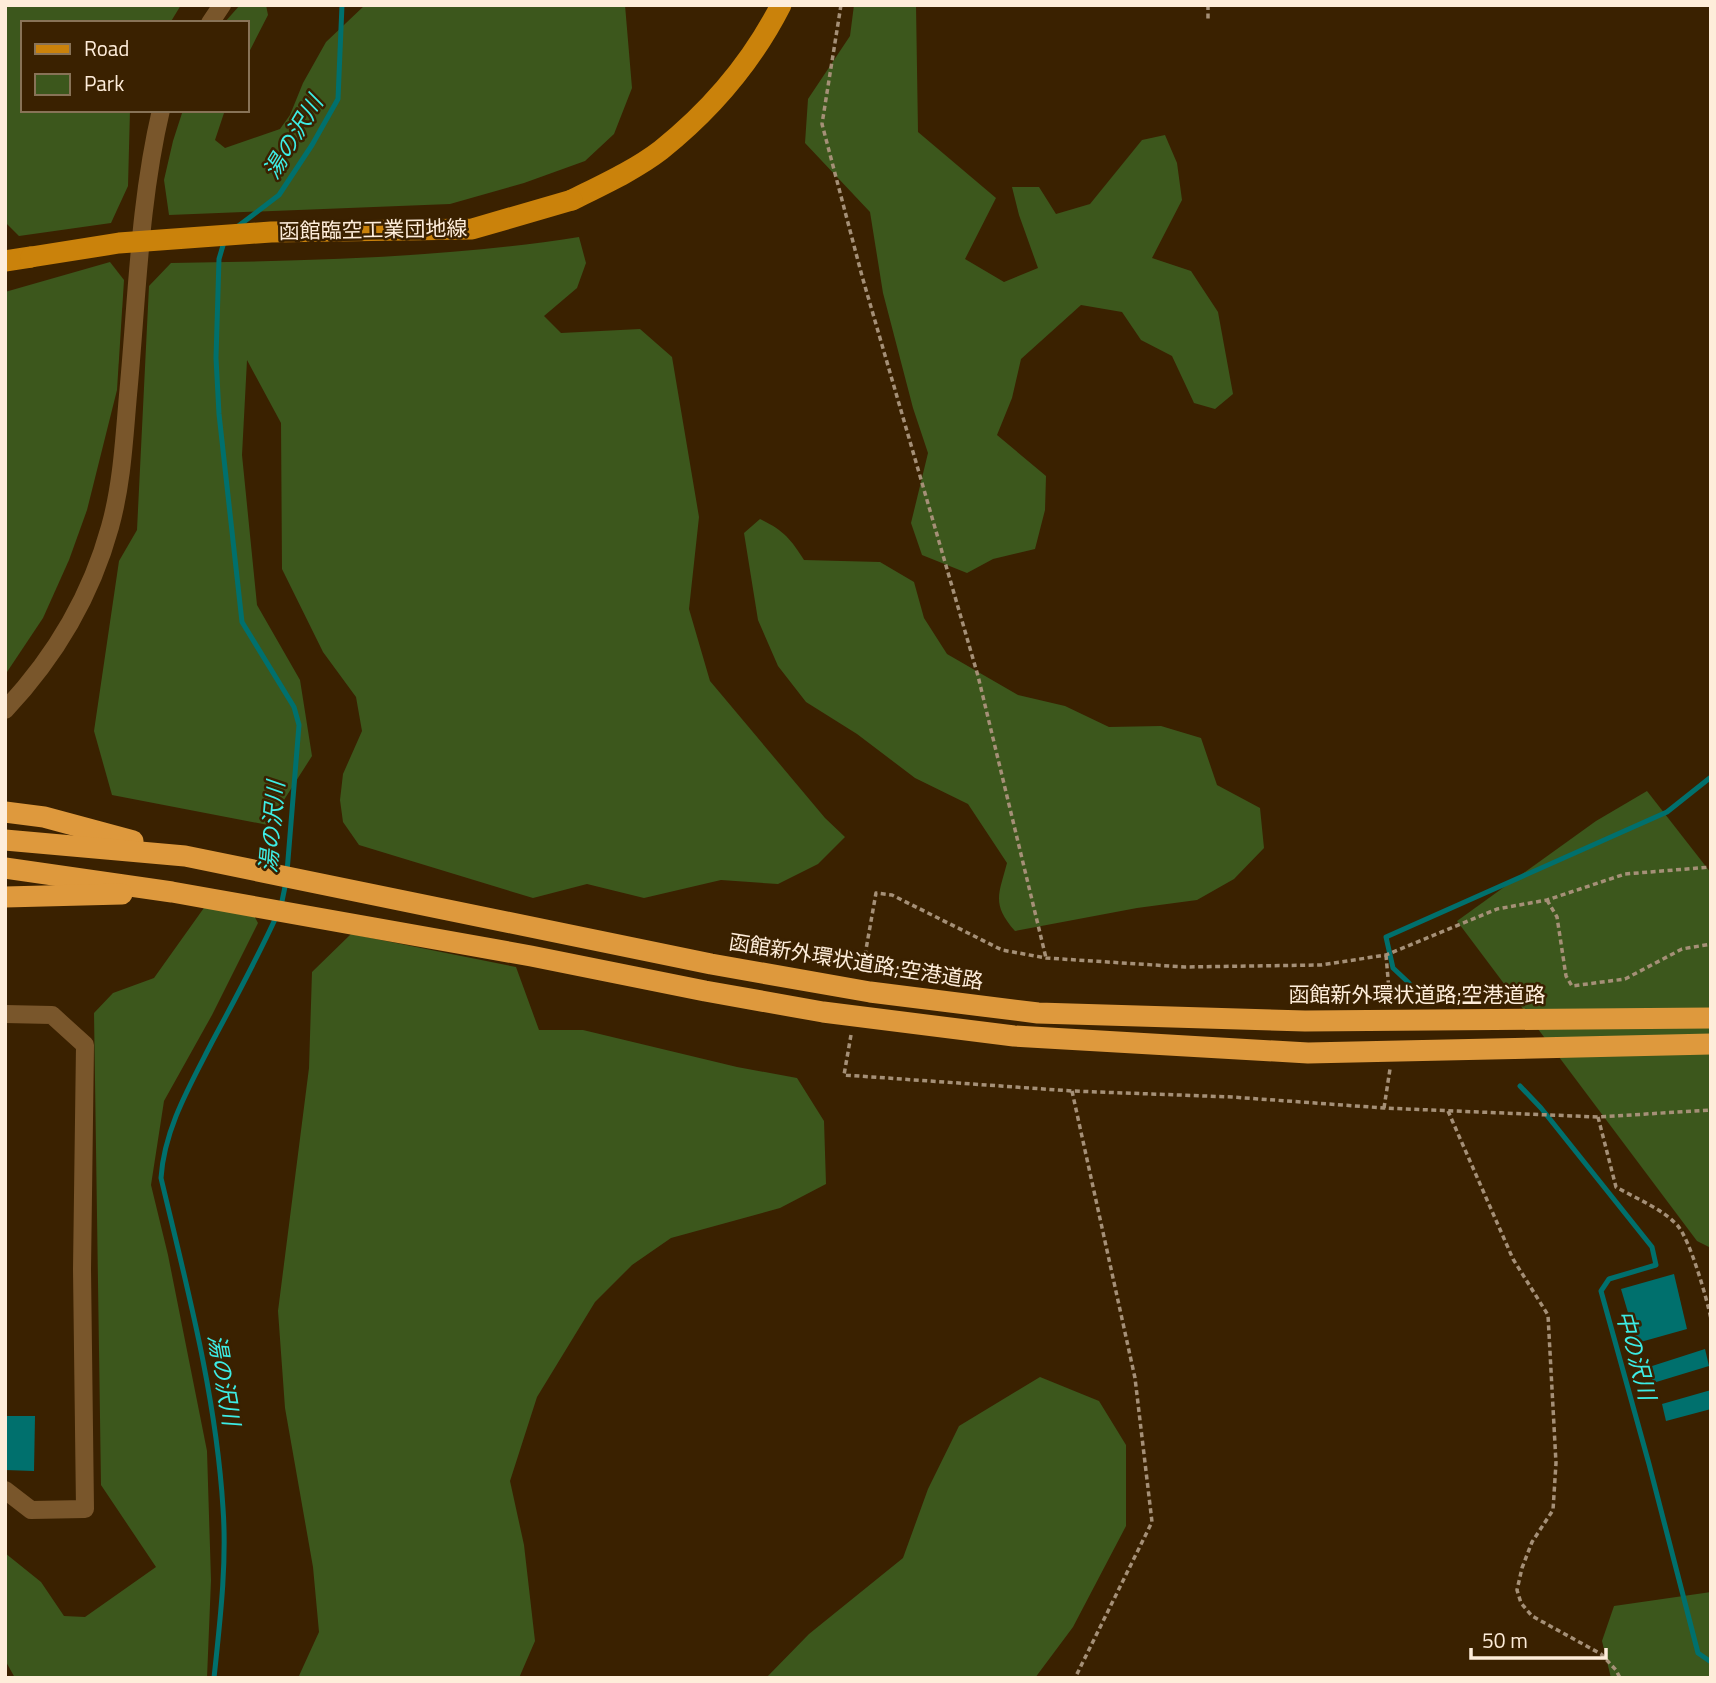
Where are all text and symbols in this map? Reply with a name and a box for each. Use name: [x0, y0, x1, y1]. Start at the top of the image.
legend: [21, 21, 248, 112]
text: Road: [84, 32, 129, 64]
text: Park: [84, 67, 124, 99]
water label: 湯の沢川: [254, 86, 333, 185]
street label: 函館臨空工業団地線: [278, 211, 468, 247]
water label: 湯の沢川: [250, 777, 293, 874]
street label: 函館新外環状道路;空港道路: [727, 925, 986, 997]
street label: 函館新外環状道路;空港道路: [1288, 978, 1546, 1010]
water label: 中の沢川: [1608, 1306, 1666, 1407]
water label: 湯の沢川: [199, 1332, 250, 1431]
scale bar: [1471, 1616, 1606, 1660]
text: 50 m: [1482, 1624, 1528, 1656]

